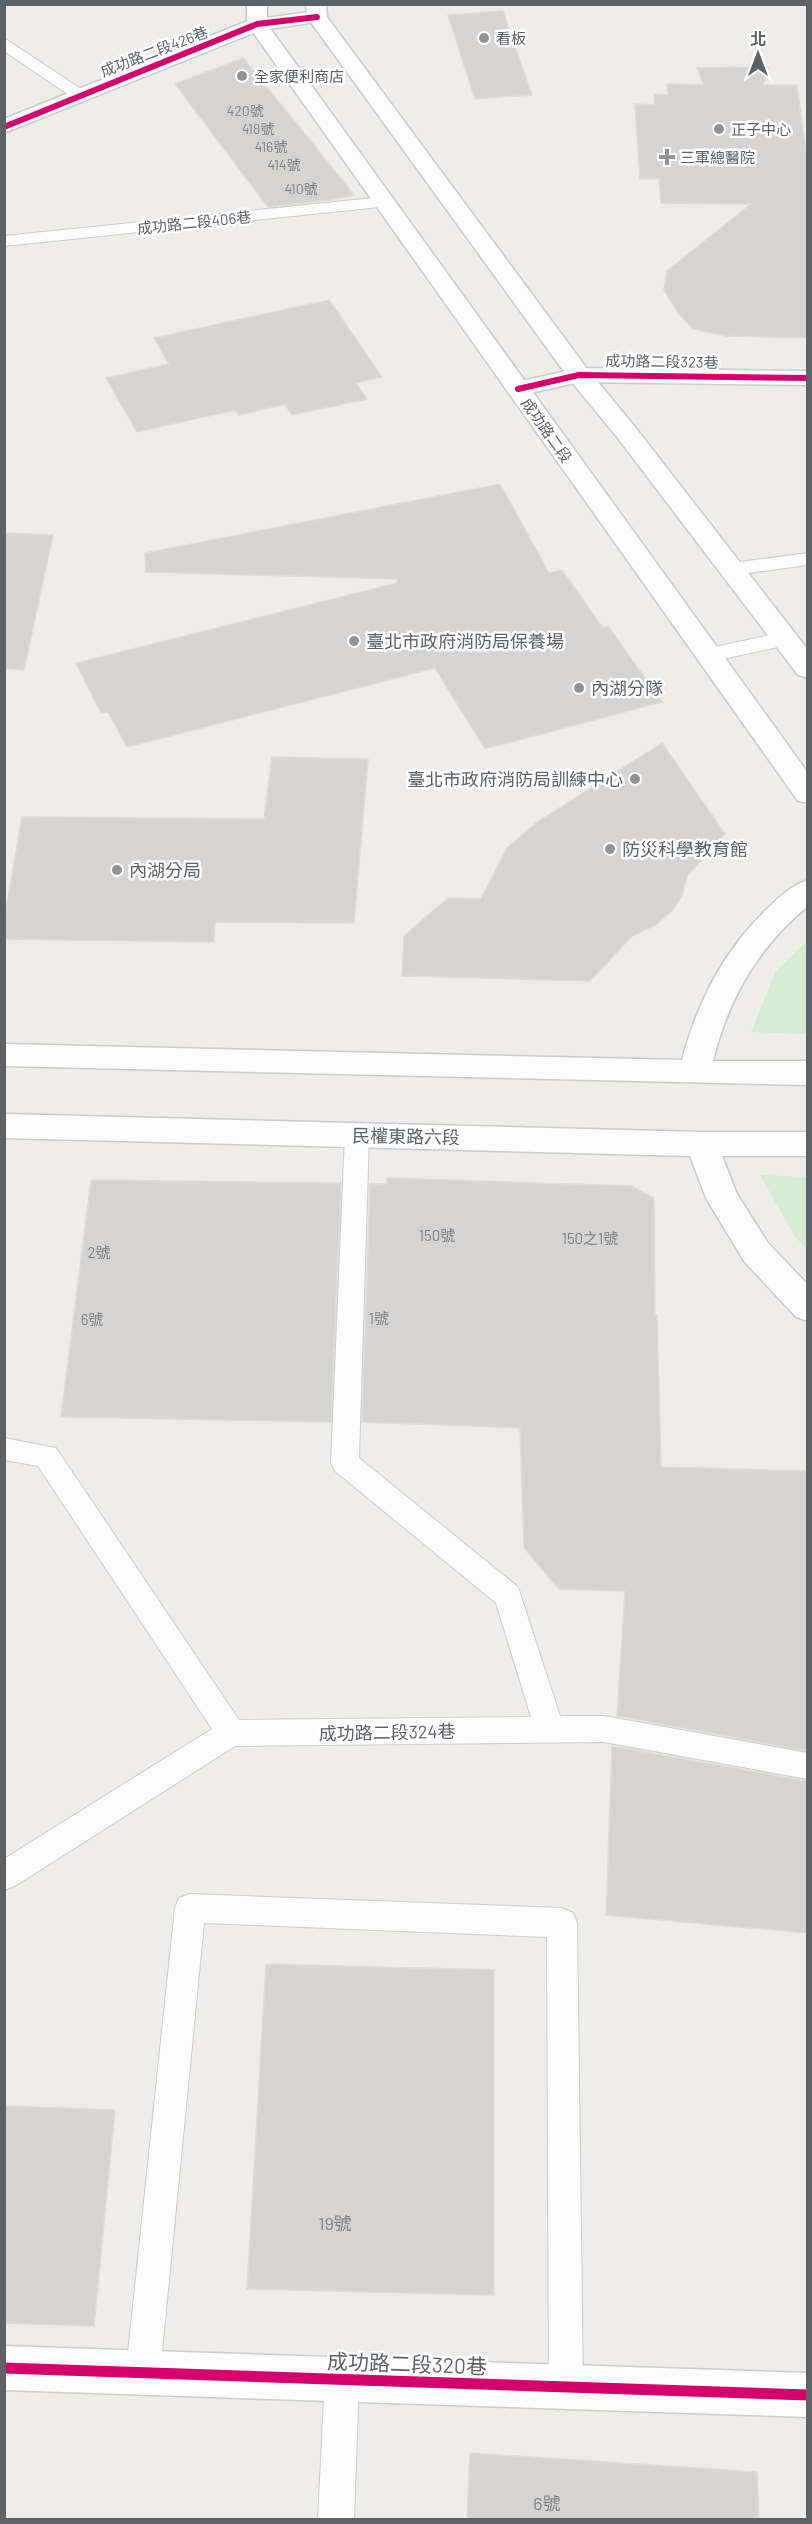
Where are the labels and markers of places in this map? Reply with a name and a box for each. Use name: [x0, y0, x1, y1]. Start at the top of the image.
place label: 看板: [496, 29, 526, 47]
marker: 看板: [477, 31, 491, 45]
place label: 全家便利商店: [254, 67, 344, 85]
marker: 全家便利商店: [235, 69, 249, 83]
place label: 正子中心: [731, 120, 791, 138]
marker: 正子中心: [712, 122, 726, 136]
marker: 三軍總醫院: [658, 148, 676, 166]
place label: 三軍總醫院: [680, 148, 755, 166]
place label: 臺北市政府消防局保養場: [366, 630, 564, 652]
marker: 臺北市政府消防局保養場: [347, 634, 361, 648]
place label: 內湖分隊: [591, 677, 663, 699]
marker: 內湖分隊: [572, 681, 586, 695]
place label: 臺北市政府消防局訓練中心: [407, 768, 623, 790]
marker: 臺北市政府消防局訓練中心: [628, 772, 642, 786]
place label: 防災科學教育館: [622, 838, 748, 860]
marker: 防災科學教育館: [603, 842, 617, 856]
place label: 內湖分局: [129, 859, 201, 881]
marker: 內湖分局: [110, 863, 124, 877]

